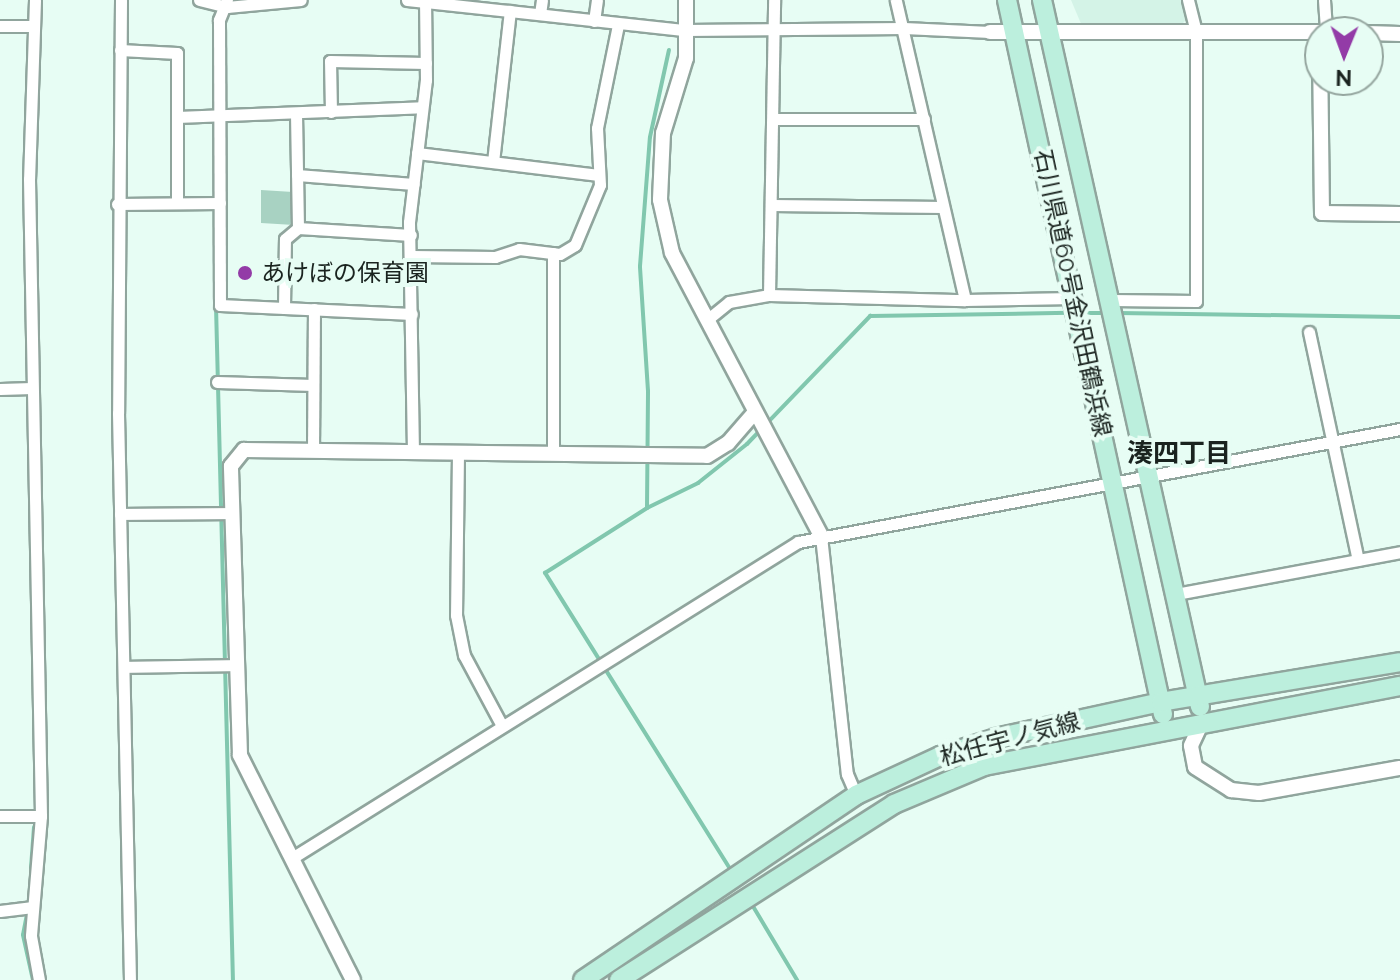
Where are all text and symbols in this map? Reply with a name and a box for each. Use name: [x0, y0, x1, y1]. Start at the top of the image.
north arrow: [1304, 16, 1384, 96]
text: N: [1335, 65, 1352, 91]
street label: 石川県道60号金沢田鶴浜線: [1028, 147, 1118, 439]
place label: あけぼの保育園: [261, 259, 429, 287]
marker: あけぼの保育園: [236, 264, 254, 282]
district label: 湊四丁目: [1127, 438, 1231, 470]
street label: 松任宇ノ気線: [937, 706, 1083, 772]

